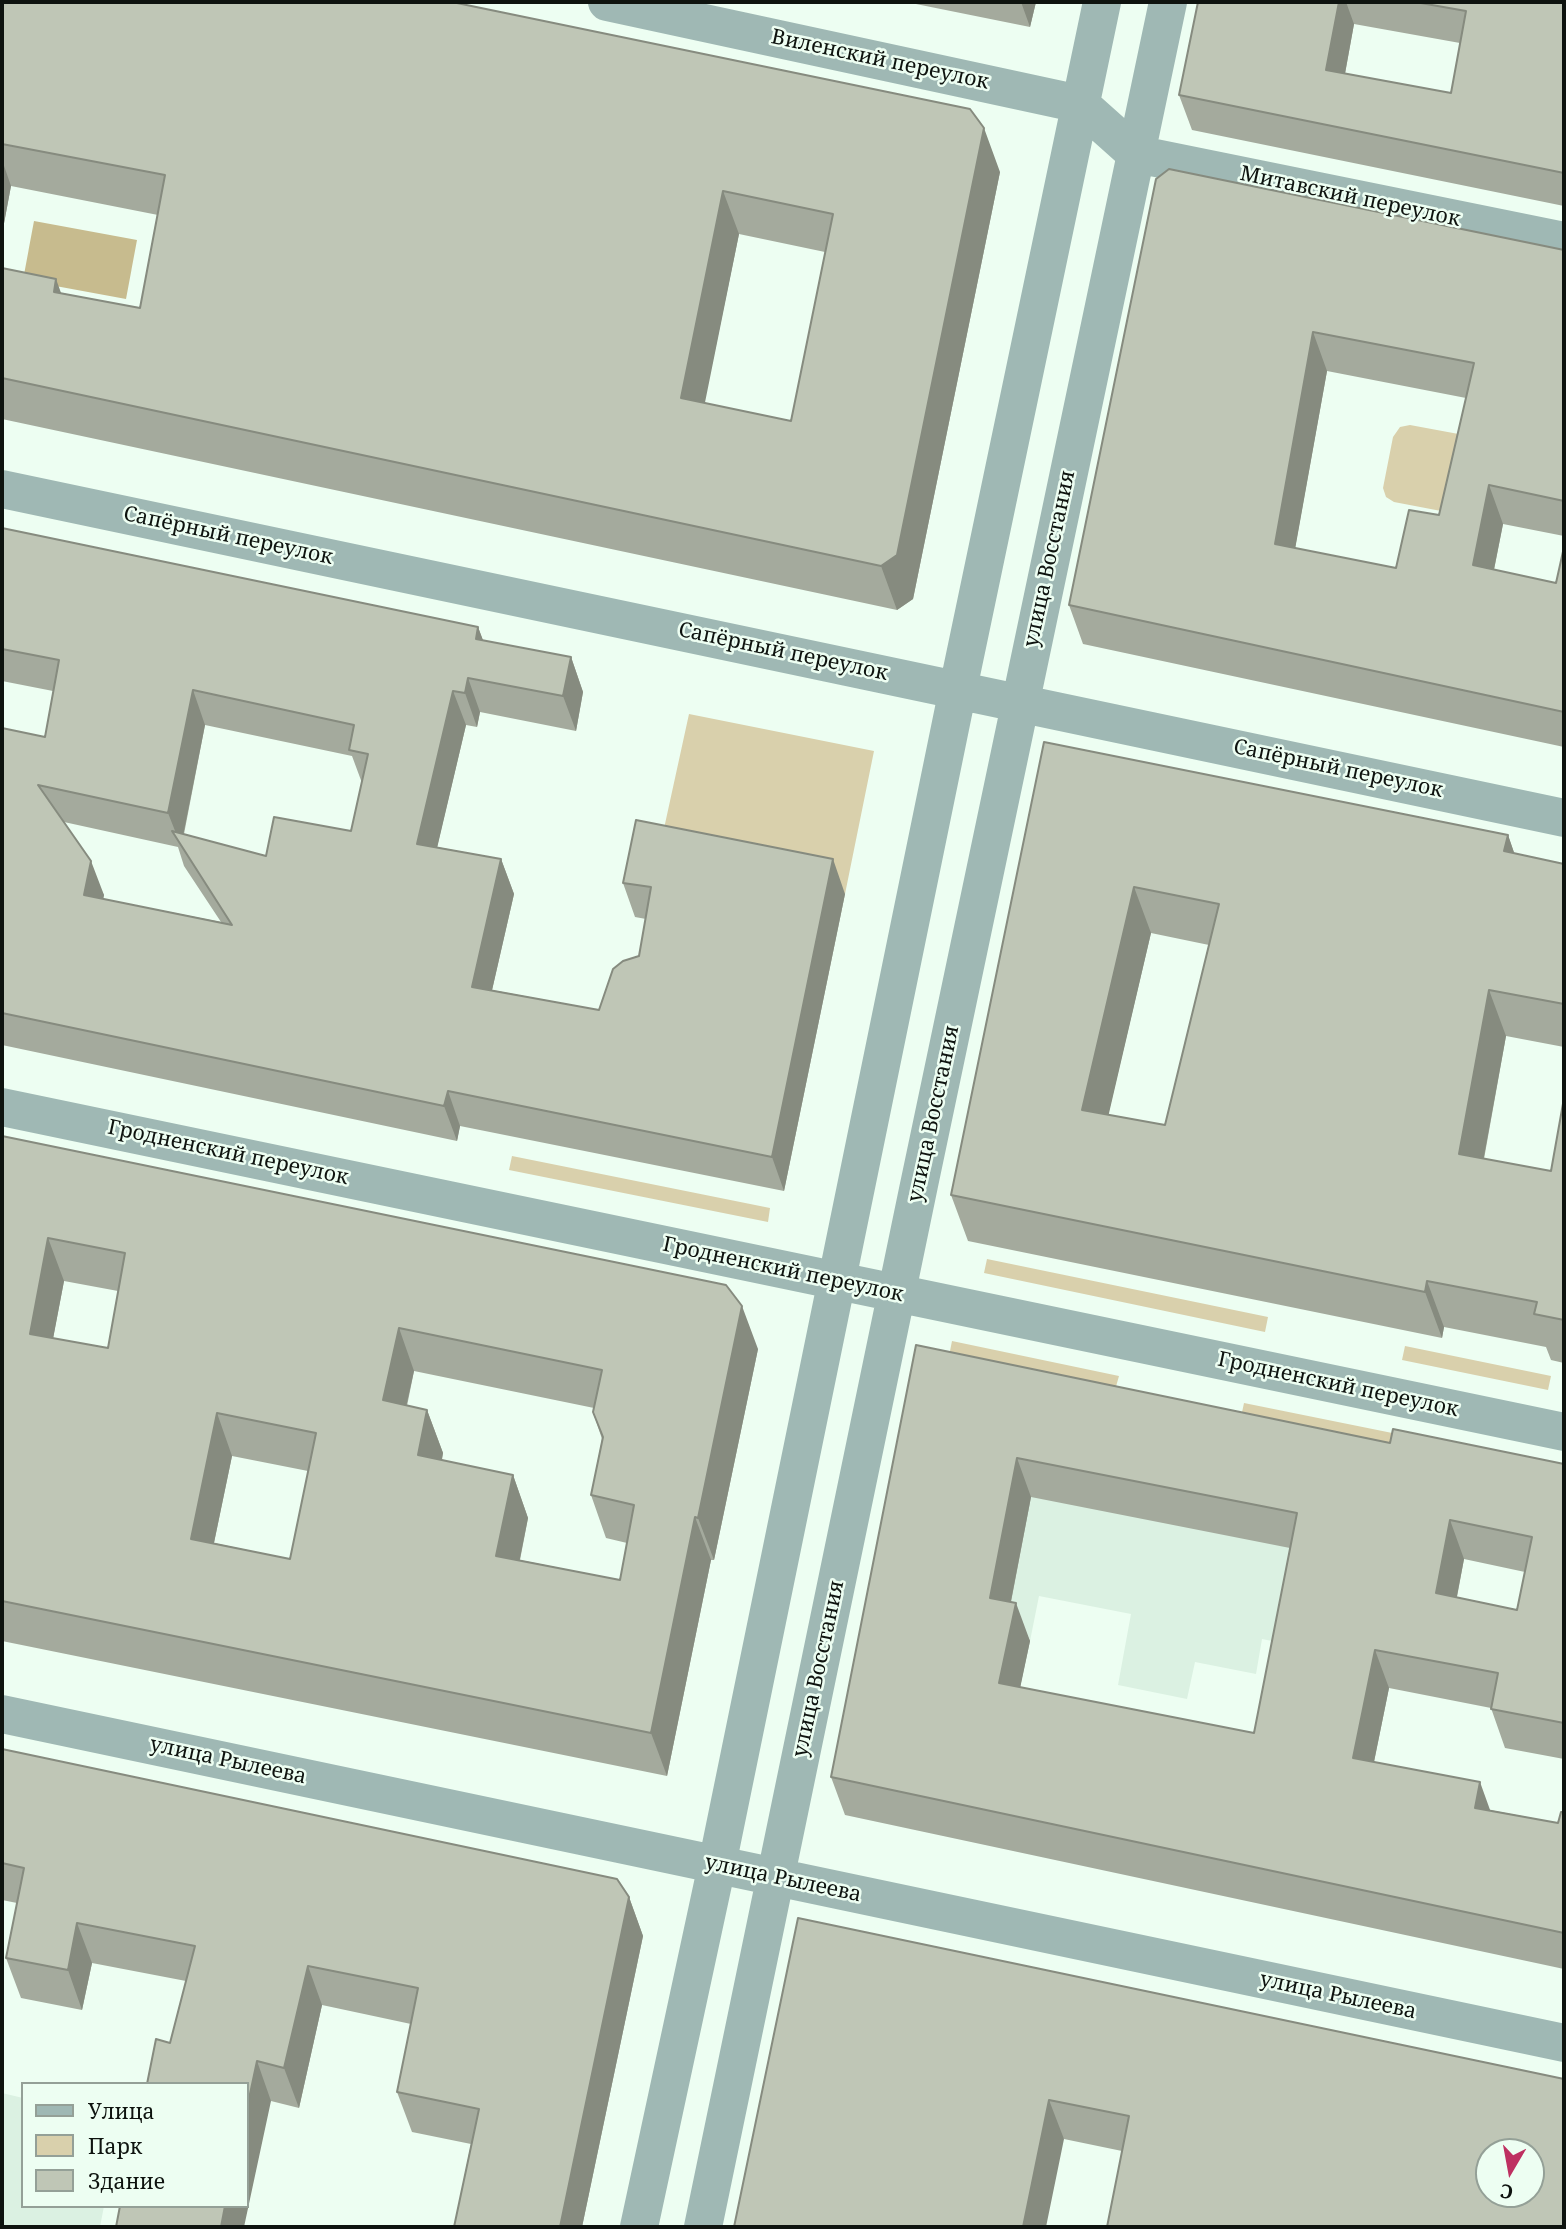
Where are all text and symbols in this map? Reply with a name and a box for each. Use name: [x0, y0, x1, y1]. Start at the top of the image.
street label: Виленский переулок: [769, 25, 991, 95]
street label: Митавский переулок: [1238, 161, 1462, 233]
street label: улица Восстания: [1019, 468, 1081, 650]
street label: Сапёрный переулок: [121, 501, 335, 571]
street label: Сапёрный переулок: [676, 617, 890, 687]
street label: Сапёрный переулок: [1231, 734, 1445, 804]
street label: улица Восстания: [903, 1023, 965, 1205]
street label: Гродненский переулок: [105, 1115, 351, 1191]
street label: Гродненский переулок: [660, 1232, 906, 1308]
street label: Гродненский переулок: [1215, 1347, 1461, 1423]
street label: улица Восстания: [788, 1578, 850, 1760]
street label: улица Рылеева: [147, 1732, 309, 1790]
street label: улица Рылеева: [702, 1850, 864, 1908]
street label: улица Рылеева: [1257, 1967, 1419, 2025]
legend: [21, 2082, 248, 2208]
text: Улица: [88, 2097, 155, 2125]
text: Парк: [88, 2132, 142, 2160]
north arrow: [1475, 2138, 1545, 2208]
text: Здание: [88, 2167, 165, 2195]
text: С: [1498, 2178, 1515, 2206]

